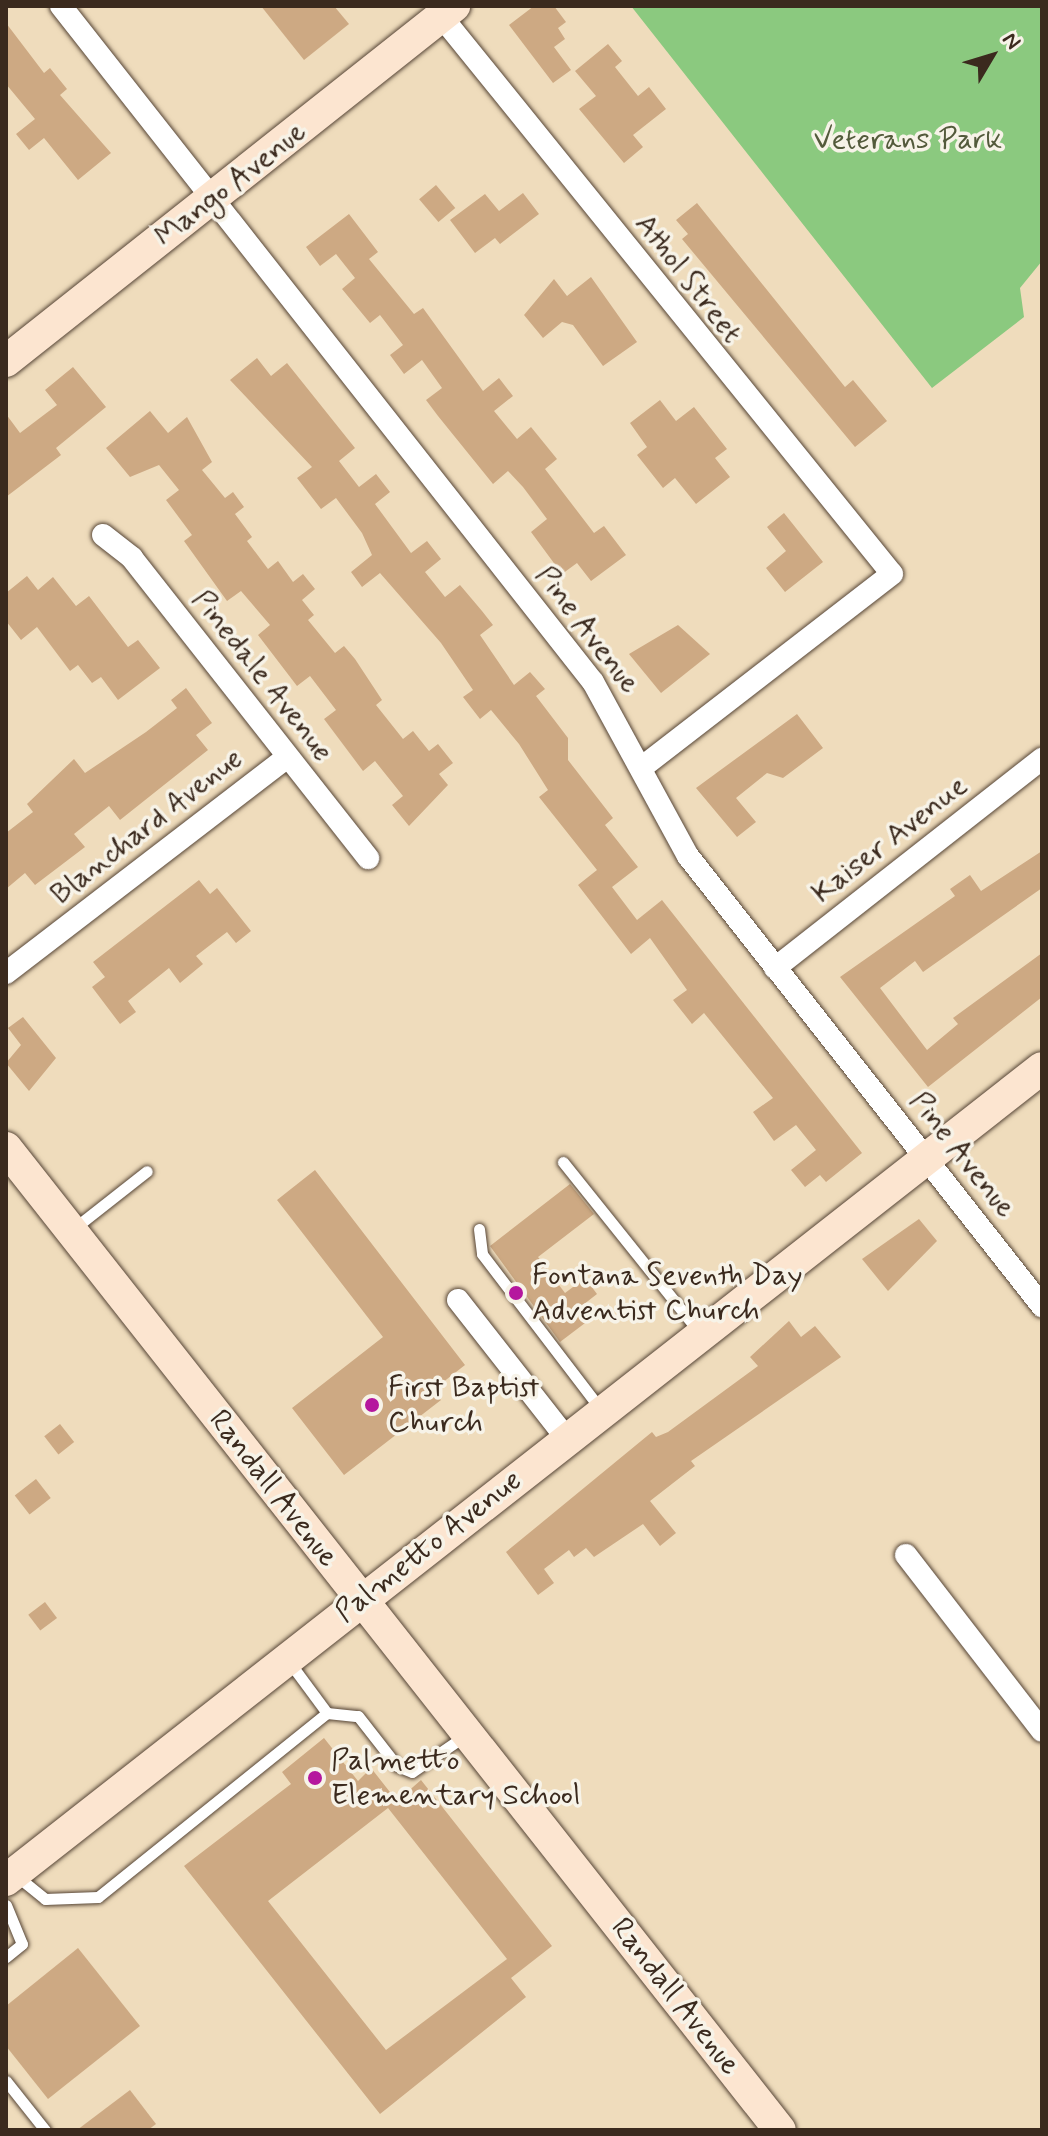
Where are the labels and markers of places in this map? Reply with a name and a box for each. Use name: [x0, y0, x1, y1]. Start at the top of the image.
place label: Fontana Seventh Day Adventist Church: [532, 1258, 814, 1328]
marker: Fontana Seventh Day Adventist Church: [507, 1284, 525, 1302]
place label: First Baptist Church: [388, 1370, 539, 1440]
marker: First Baptist Church: [363, 1396, 381, 1414]
place label: Palmetto Elementary School: [331, 1743, 580, 1814]
marker: Palmetto Elementary School: [306, 1769, 324, 1787]

